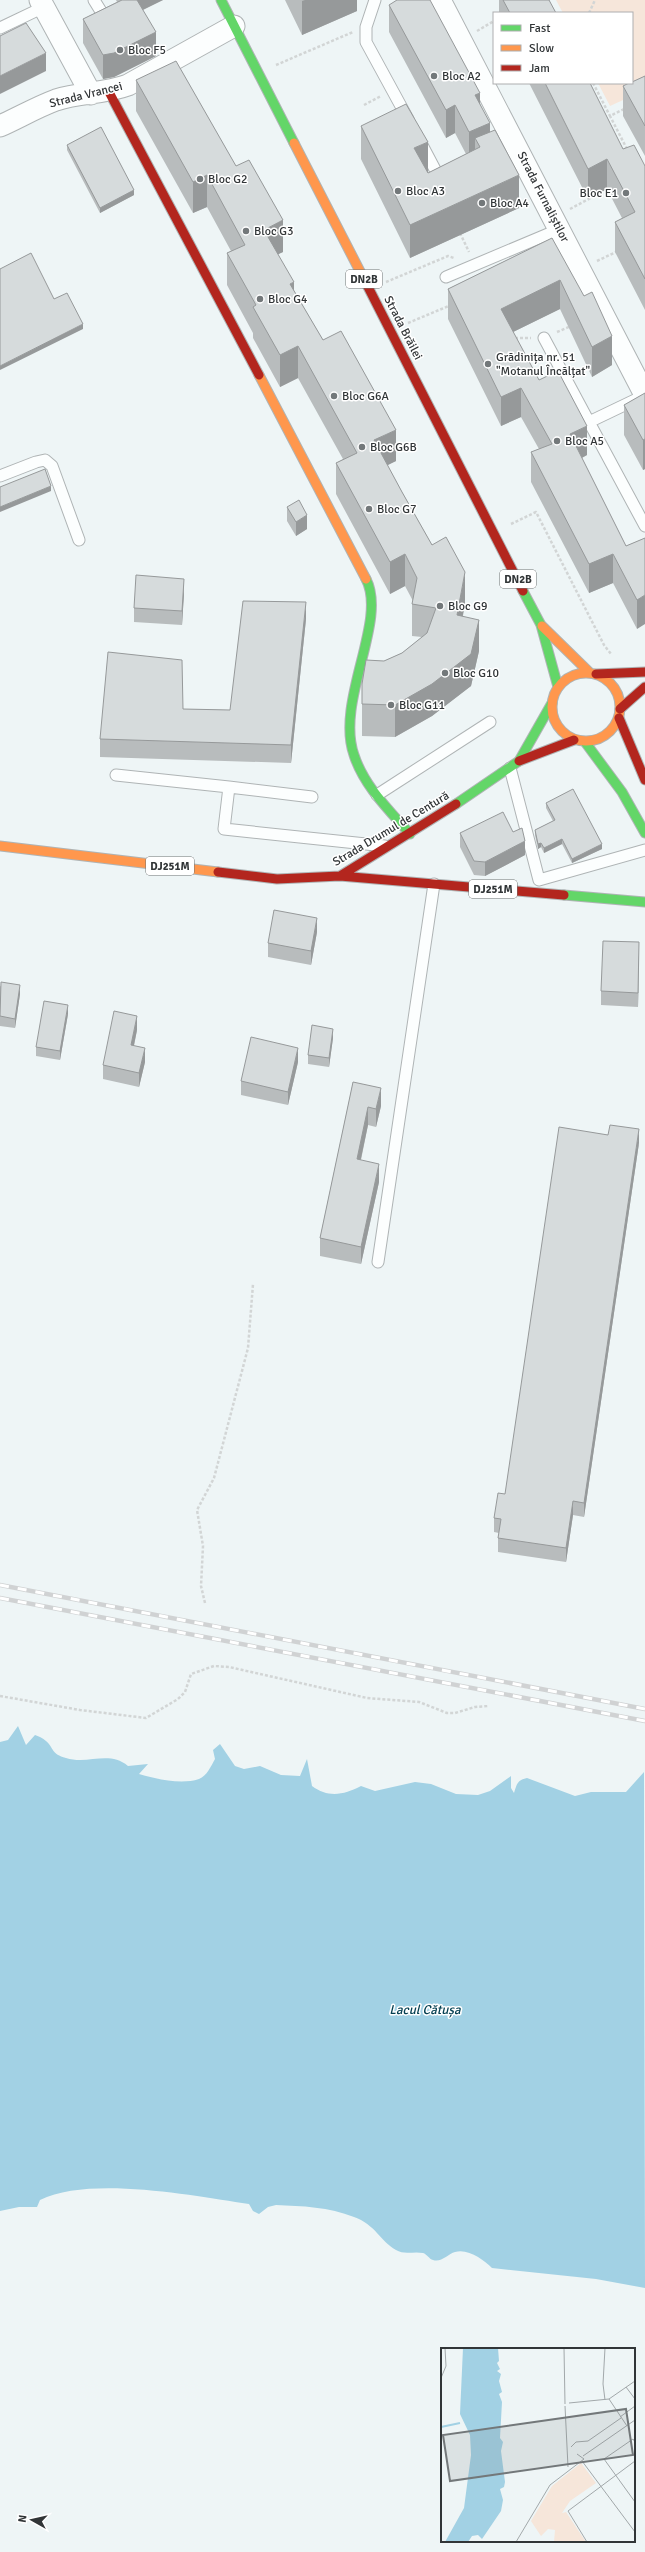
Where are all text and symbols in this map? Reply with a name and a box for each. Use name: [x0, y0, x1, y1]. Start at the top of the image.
legend: [493, 12, 633, 84]
text: Fast: [529, 21, 550, 36]
text: Slow: [529, 41, 554, 56]
place label: Bloc F5: [128, 43, 166, 58]
marker: Bloc F5: [115, 45, 125, 55]
text: Jam: [529, 61, 550, 76]
place label: Bloc A2: [442, 69, 481, 84]
marker: Bloc A2: [429, 71, 439, 81]
street label: Strada Vrancei: [48, 79, 124, 111]
street label: Strada Furnaliștilor: [514, 149, 573, 245]
place label: Bloc G2: [208, 172, 247, 187]
marker: Bloc G2: [195, 174, 205, 184]
place label: Bloc A3: [406, 184, 445, 199]
marker: Bloc A3: [393, 186, 403, 196]
place label: Bloc E1: [580, 186, 618, 201]
marker: Bloc E1: [621, 188, 631, 198]
place label: Bloc A4: [490, 196, 530, 211]
marker: Bloc A4: [477, 198, 487, 208]
place label: Bloc G3: [254, 224, 293, 239]
marker: Bloc G3: [241, 226, 251, 236]
road number: DN2B: [346, 270, 382, 288]
place label: Bloc G4: [268, 292, 308, 307]
marker: Bloc G4: [255, 294, 265, 304]
street label: Strada Brăilei: [380, 294, 426, 362]
place label: Grădinița nr. 51 "Motanul Încălțat": [496, 350, 590, 379]
marker: Grădinița nr. 51 "Motanul Încălțat": [483, 359, 493, 369]
place label: Bloc G6A: [342, 389, 389, 404]
marker: Bloc G6A: [329, 391, 339, 401]
place label: Bloc A5: [565, 434, 604, 449]
marker: Bloc A5: [552, 436, 562, 446]
place label: Bloc G6B: [370, 440, 417, 455]
marker: Bloc G6B: [357, 442, 367, 452]
place label: Bloc G7: [377, 502, 416, 517]
marker: Bloc G7: [364, 504, 374, 514]
road number: DN2B: [500, 570, 536, 588]
place label: Bloc G9: [448, 599, 487, 614]
marker: Bloc G9: [435, 601, 445, 611]
place label: Bloc G10: [453, 666, 499, 681]
marker: Bloc G10: [440, 668, 450, 678]
place label: Bloc G11: [399, 698, 445, 713]
marker: Bloc G11: [386, 700, 396, 710]
street label: Strada Drumul de Centură: [330, 788, 452, 870]
road number: DJ251M: [146, 857, 194, 875]
road number: DJ251M: [469, 880, 517, 898]
water label: Lacul Cătușa: [389, 2002, 461, 2018]
inset map: [441, 2348, 635, 2542]
north arrow: [12, 2500, 52, 2540]
text: N: [16, 2514, 30, 2523]

